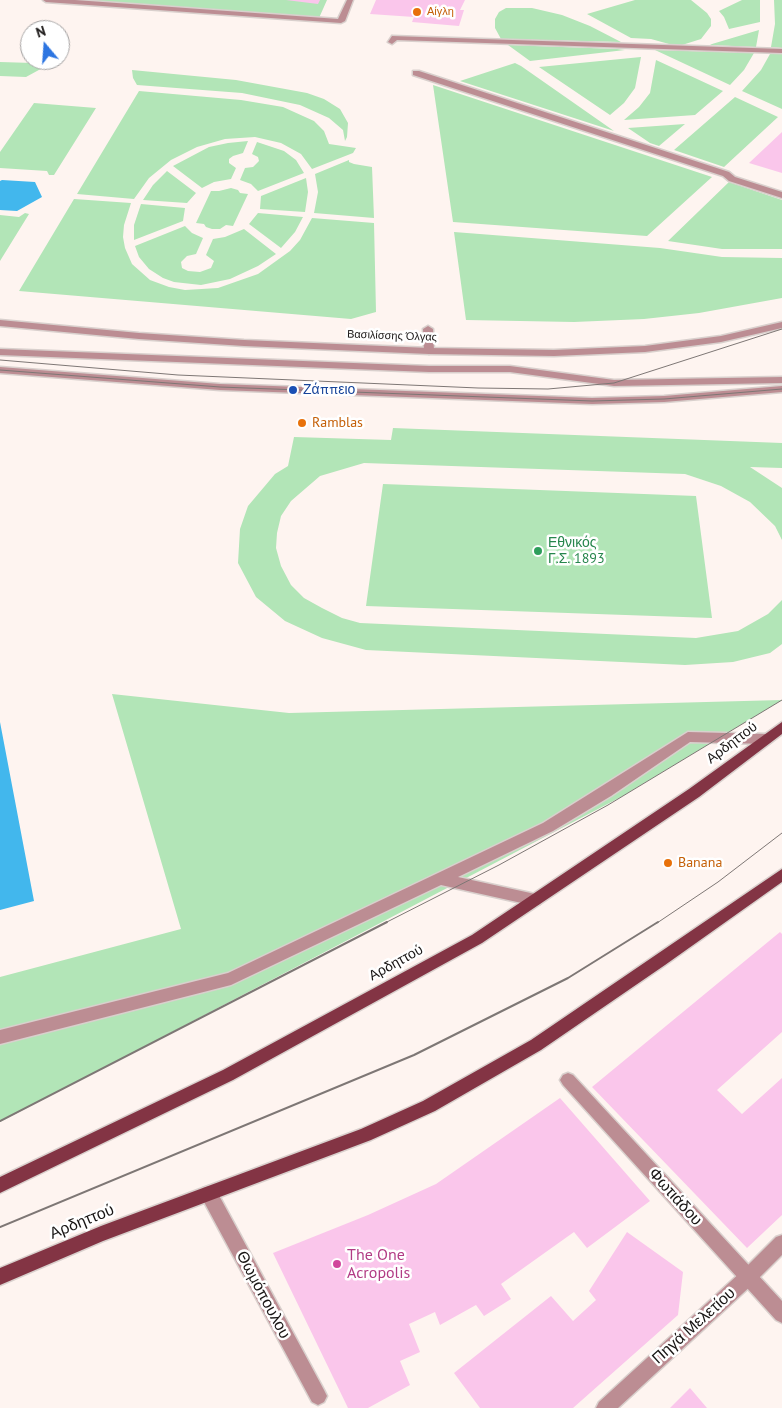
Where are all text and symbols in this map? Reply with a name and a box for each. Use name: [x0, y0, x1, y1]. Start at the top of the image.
place label: Αίγλη: [427, 5, 454, 19]
marker: Αίγλη: [411, 6, 423, 18]
north arrow: [20, 20, 70, 70]
text: N: [34, 22, 48, 42]
street label: Βασιλίσσης Όλγας: [347, 328, 437, 344]
place label: Ζάππειο: [303, 382, 355, 398]
marker: Ζάππειο: [287, 384, 299, 396]
place label: Ramblas: [312, 415, 363, 431]
marker: Ramblas: [296, 417, 308, 429]
place label: Εθνικός Γ.Σ. 1893: [548, 535, 605, 568]
marker: Εθνικός Γ.Σ. 1893: [532, 545, 544, 557]
street label: Αρδηττού: [703, 718, 761, 768]
place label: Banana: [678, 855, 722, 871]
marker: Banana: [662, 857, 674, 869]
street label: Αρδηττού: [366, 941, 426, 985]
street label: Φωτιάδου: [644, 1164, 706, 1230]
street label: Αρδηττού: [47, 1200, 117, 1244]
place label: The One Acropolis: [347, 1245, 410, 1283]
street label: Θωμόπουλου: [232, 1248, 294, 1342]
marker: The One Acropolis: [331, 1258, 343, 1270]
street label: Πηγά Μελετίου: [649, 1284, 739, 1368]

